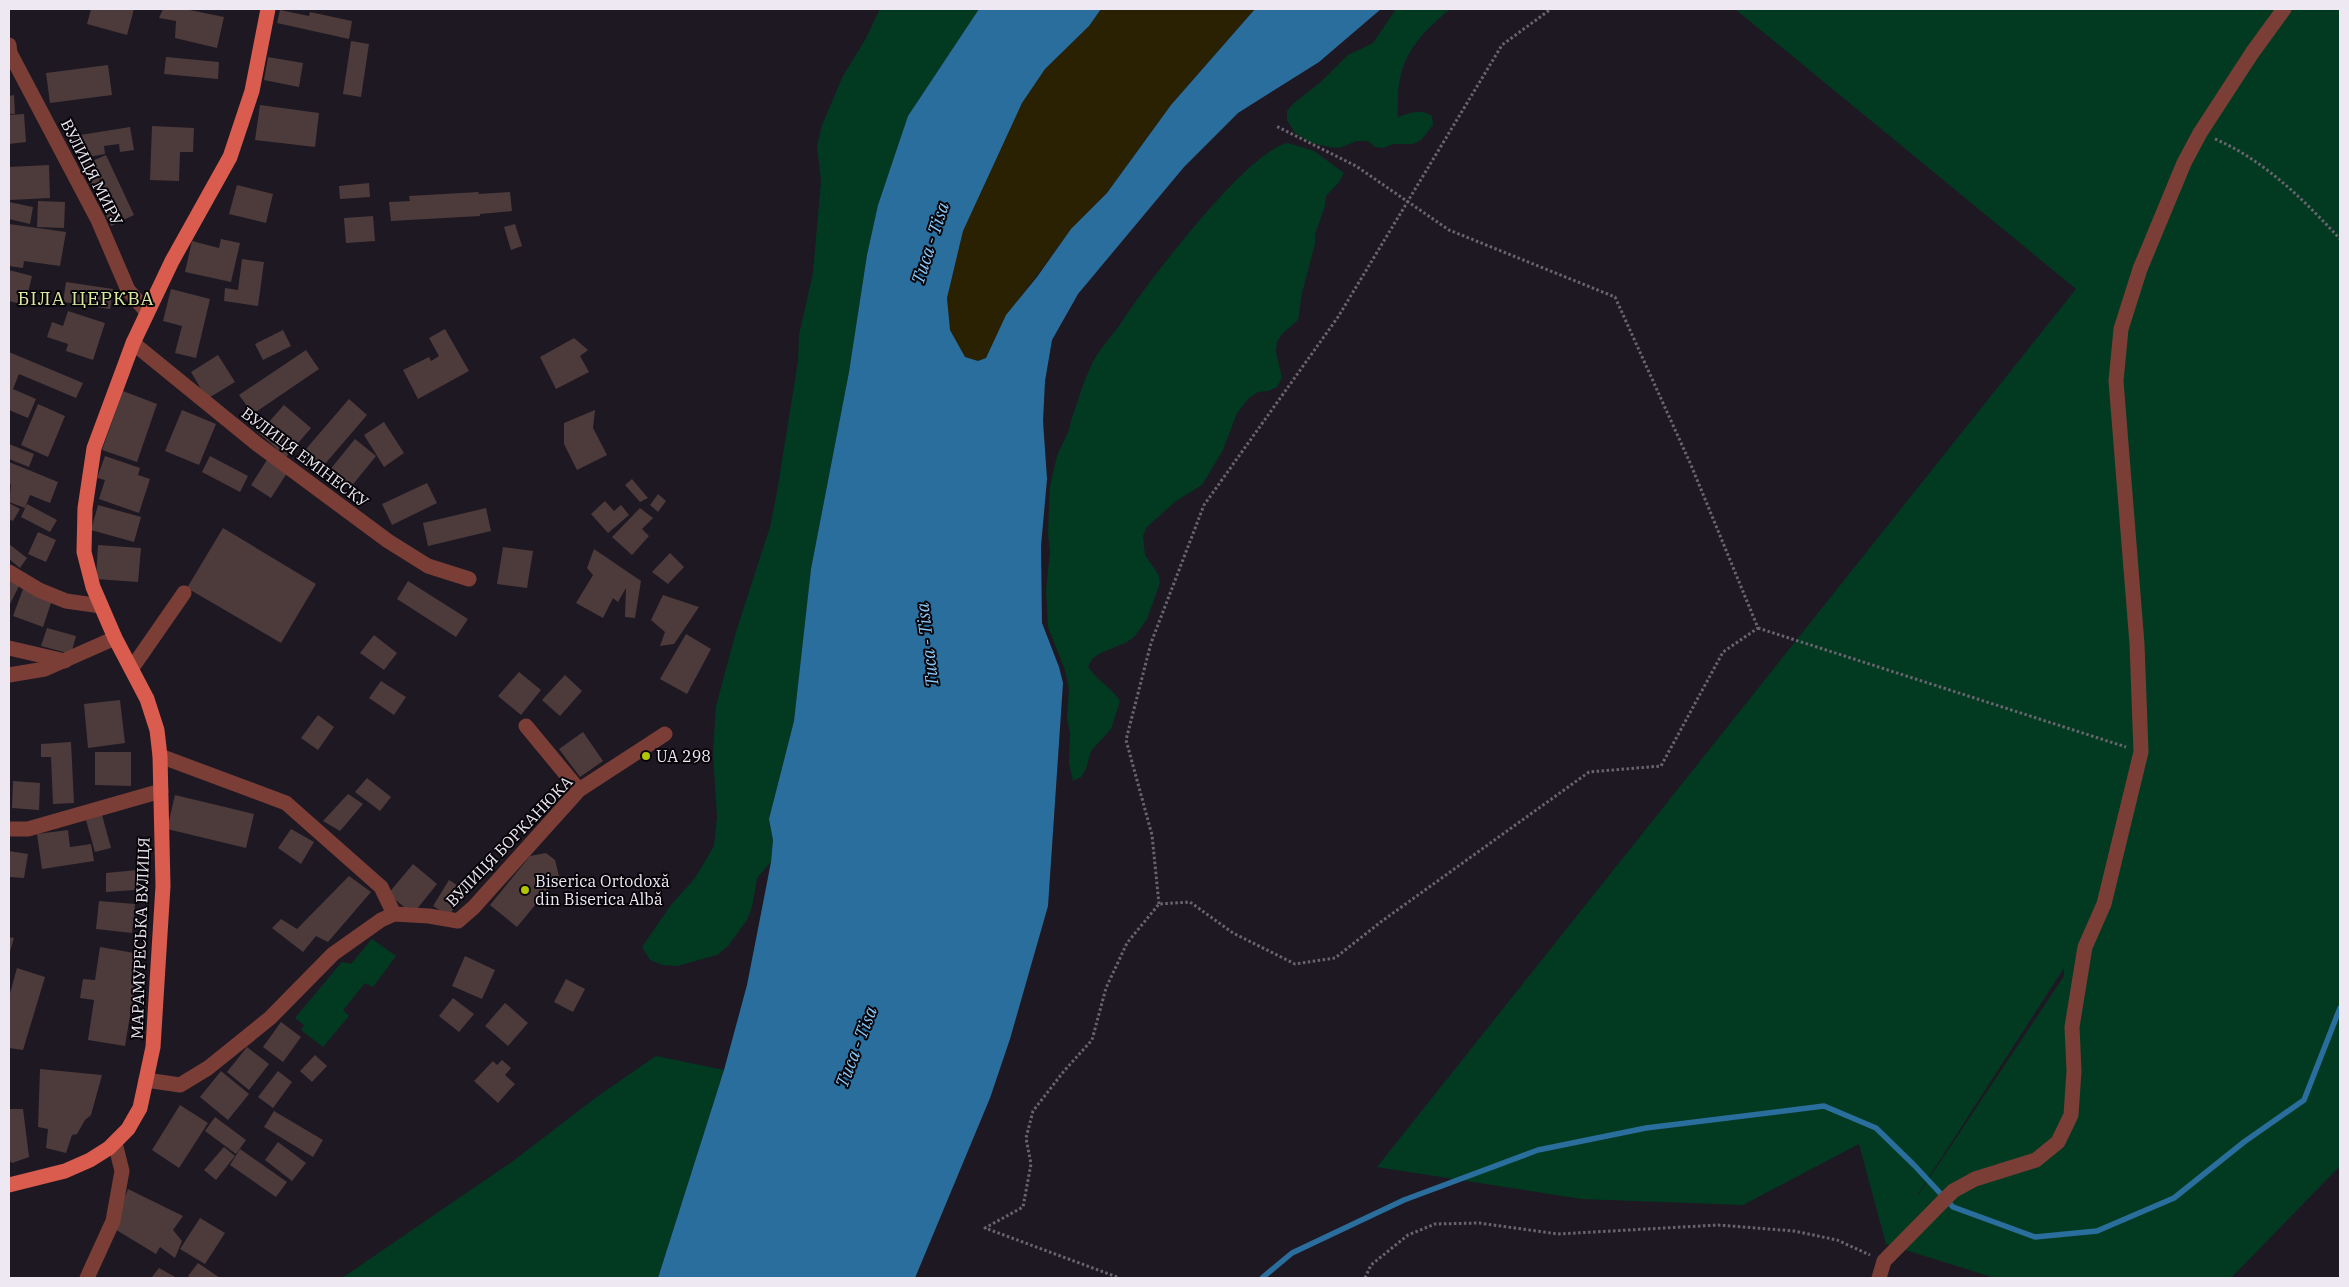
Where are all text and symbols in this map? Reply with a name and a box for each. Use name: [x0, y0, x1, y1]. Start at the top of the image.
street label: ВУЛИЦЯ МИРУ: [57, 116, 128, 229]
water label: Тиса - Tisa: [906, 199, 954, 287]
district label: БІЛА ЦЕРКВА: [17, 286, 155, 310]
street label: ВУЛИЦЯ ЕМІНЕСКУ: [237, 403, 373, 512]
water label: Тиса - Tisa: [910, 601, 944, 689]
place label: UA 298: [656, 746, 711, 766]
marker: UA 298: [640, 750, 652, 762]
street label: ВУЛИЦЯ БОРКАНЮКА: [441, 772, 577, 910]
street label: МАРАМУРЕСЬКА ВУЛИЦЯ: [126, 837, 154, 1039]
place label: Biserica Ortodoxă din Biserica Albă: [535, 871, 670, 909]
marker: Biserica Ortodoxă din Biserica Albă: [519, 884, 531, 896]
water label: Тиса - Tisa: [830, 1003, 882, 1091]

